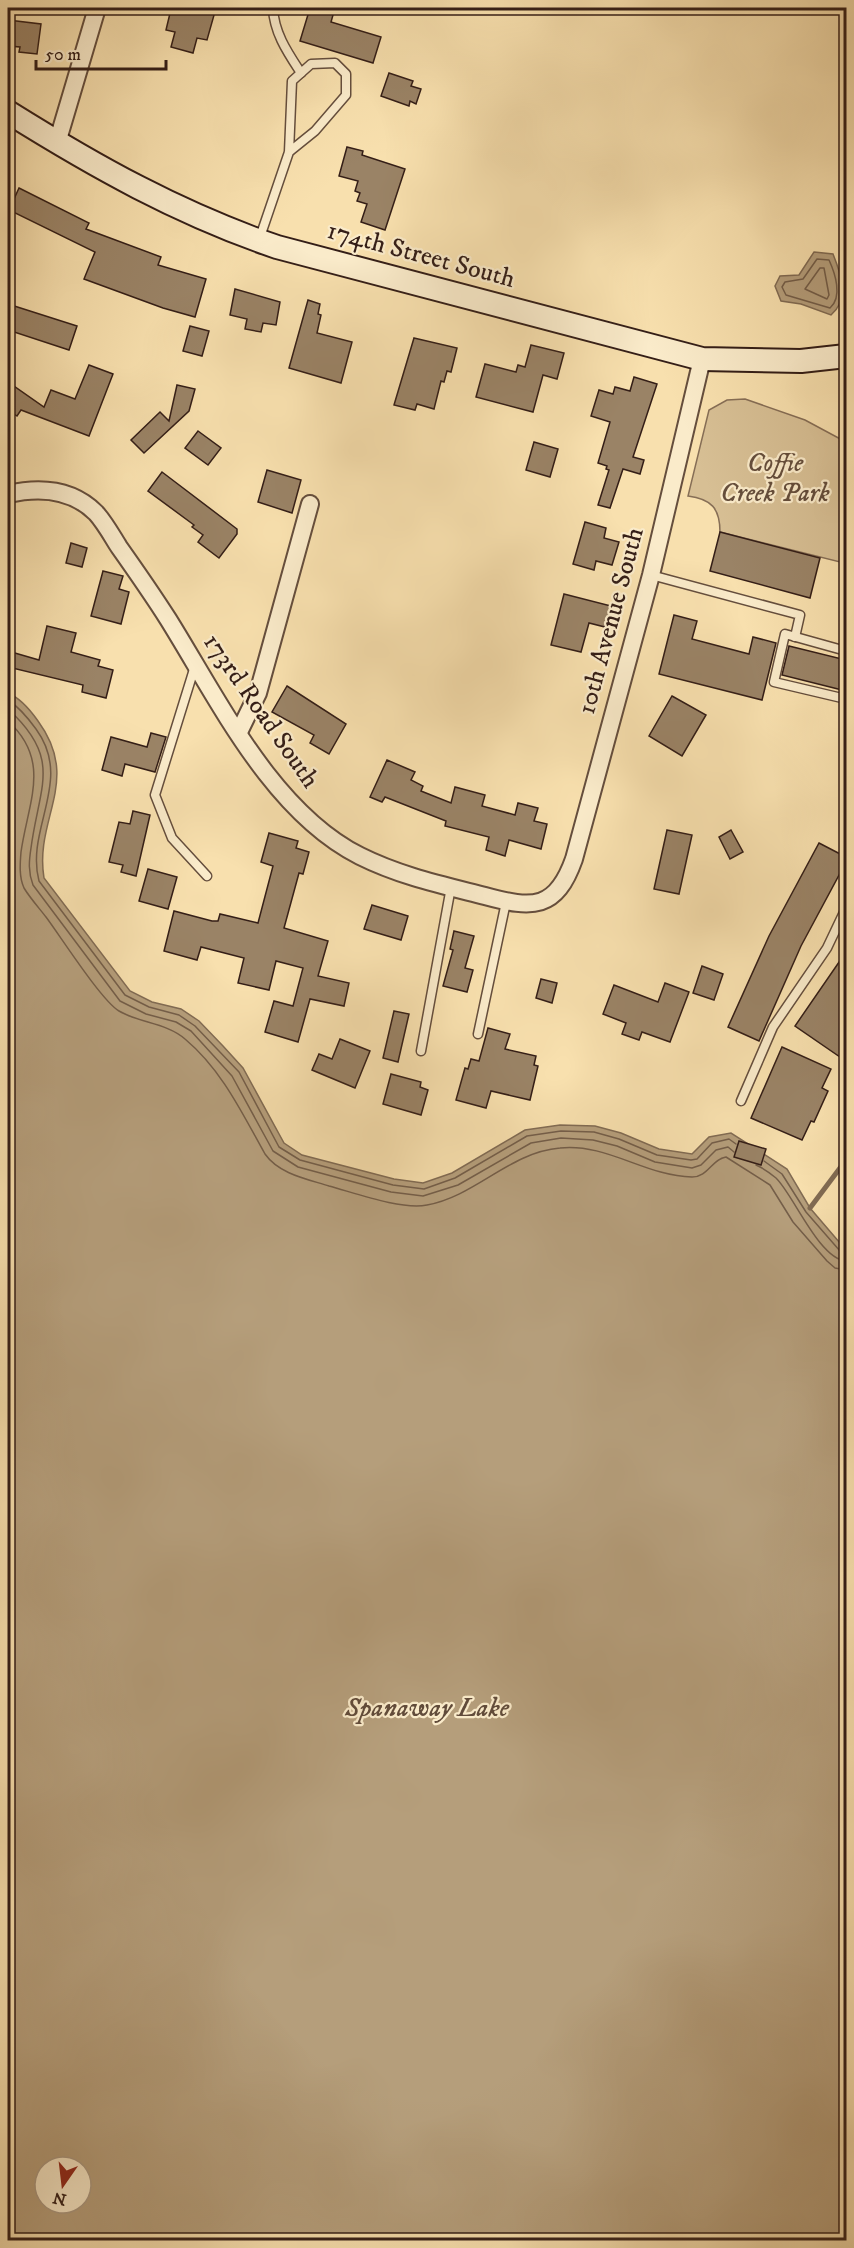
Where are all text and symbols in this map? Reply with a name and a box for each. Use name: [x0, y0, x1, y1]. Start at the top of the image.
scale bar: [36, 33, 166, 71]
text: 50 m: [45, 44, 81, 66]
street label: 174th Street South: [323, 214, 519, 296]
park label: Coffie Creek Park: [720, 447, 830, 510]
street label: 10th Avenue South: [570, 523, 652, 718]
street label: 173rd Road South: [195, 627, 327, 795]
water label: Spanaway Lake: [344, 1691, 510, 1725]
north arrow: [33, 2155, 93, 2215]
text: N: [51, 2187, 68, 2210]

